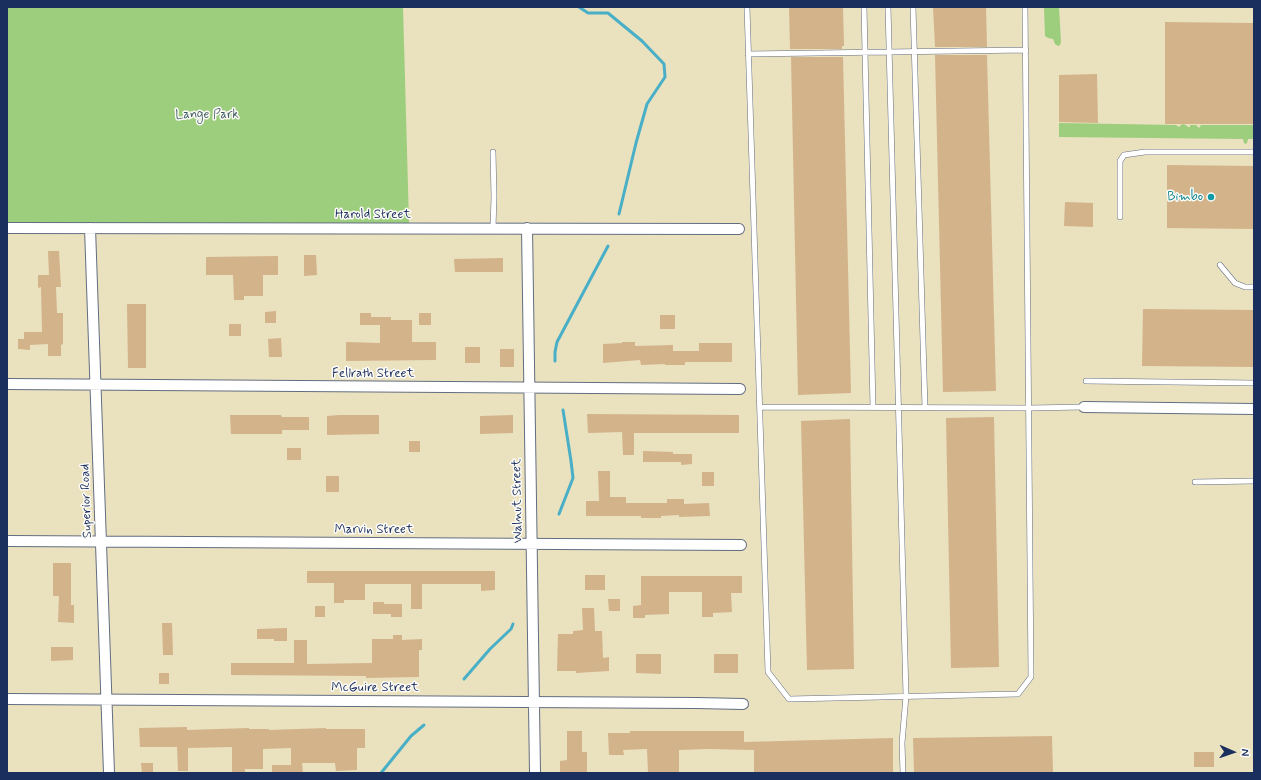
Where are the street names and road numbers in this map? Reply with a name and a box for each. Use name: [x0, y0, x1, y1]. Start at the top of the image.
street label: Harold Street: [335, 207, 411, 223]
street label: Fellrath Street: [332, 366, 414, 382]
street label: Walnut Street: [509, 459, 527, 543]
street label: Superior Road: [78, 464, 96, 538]
street label: Marvin Street: [334, 522, 414, 538]
street label: McGuire Street: [331, 680, 419, 696]

